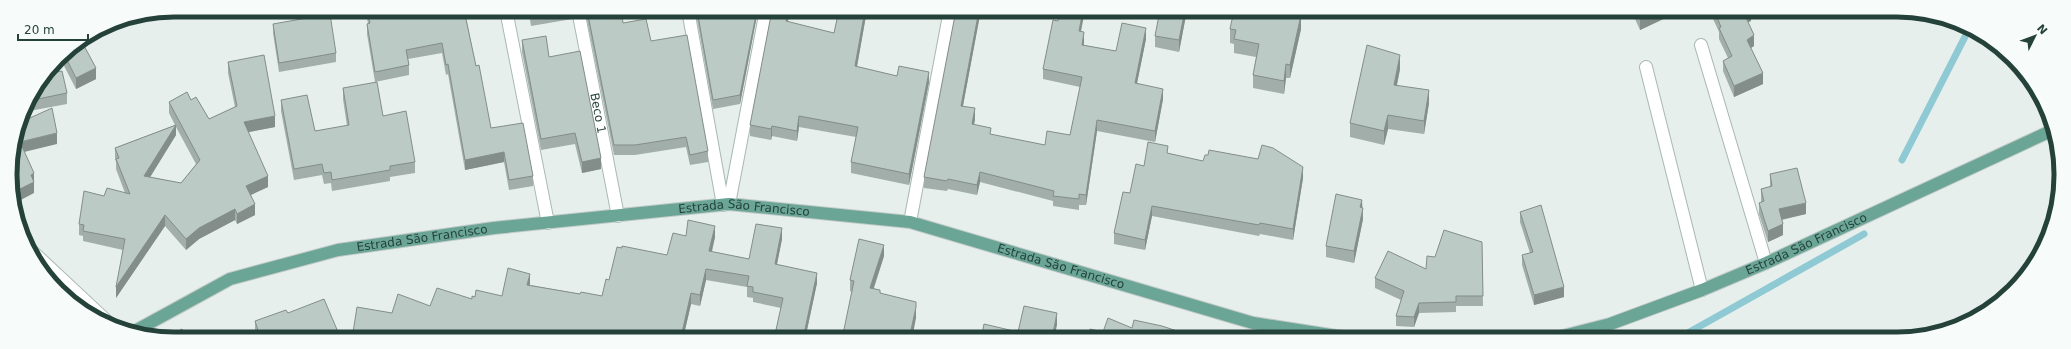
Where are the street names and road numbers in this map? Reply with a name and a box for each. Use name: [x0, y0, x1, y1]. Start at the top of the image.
street label: Beco 1: [587, 92, 609, 135]
street label: Estrada São Francisco: [678, 197, 810, 219]
street label: Estrada São Francisco: [1744, 210, 1869, 278]
street label: Estrada São Francisco: [356, 222, 488, 254]
street label: Estrada São Francisco: [996, 241, 1126, 292]

